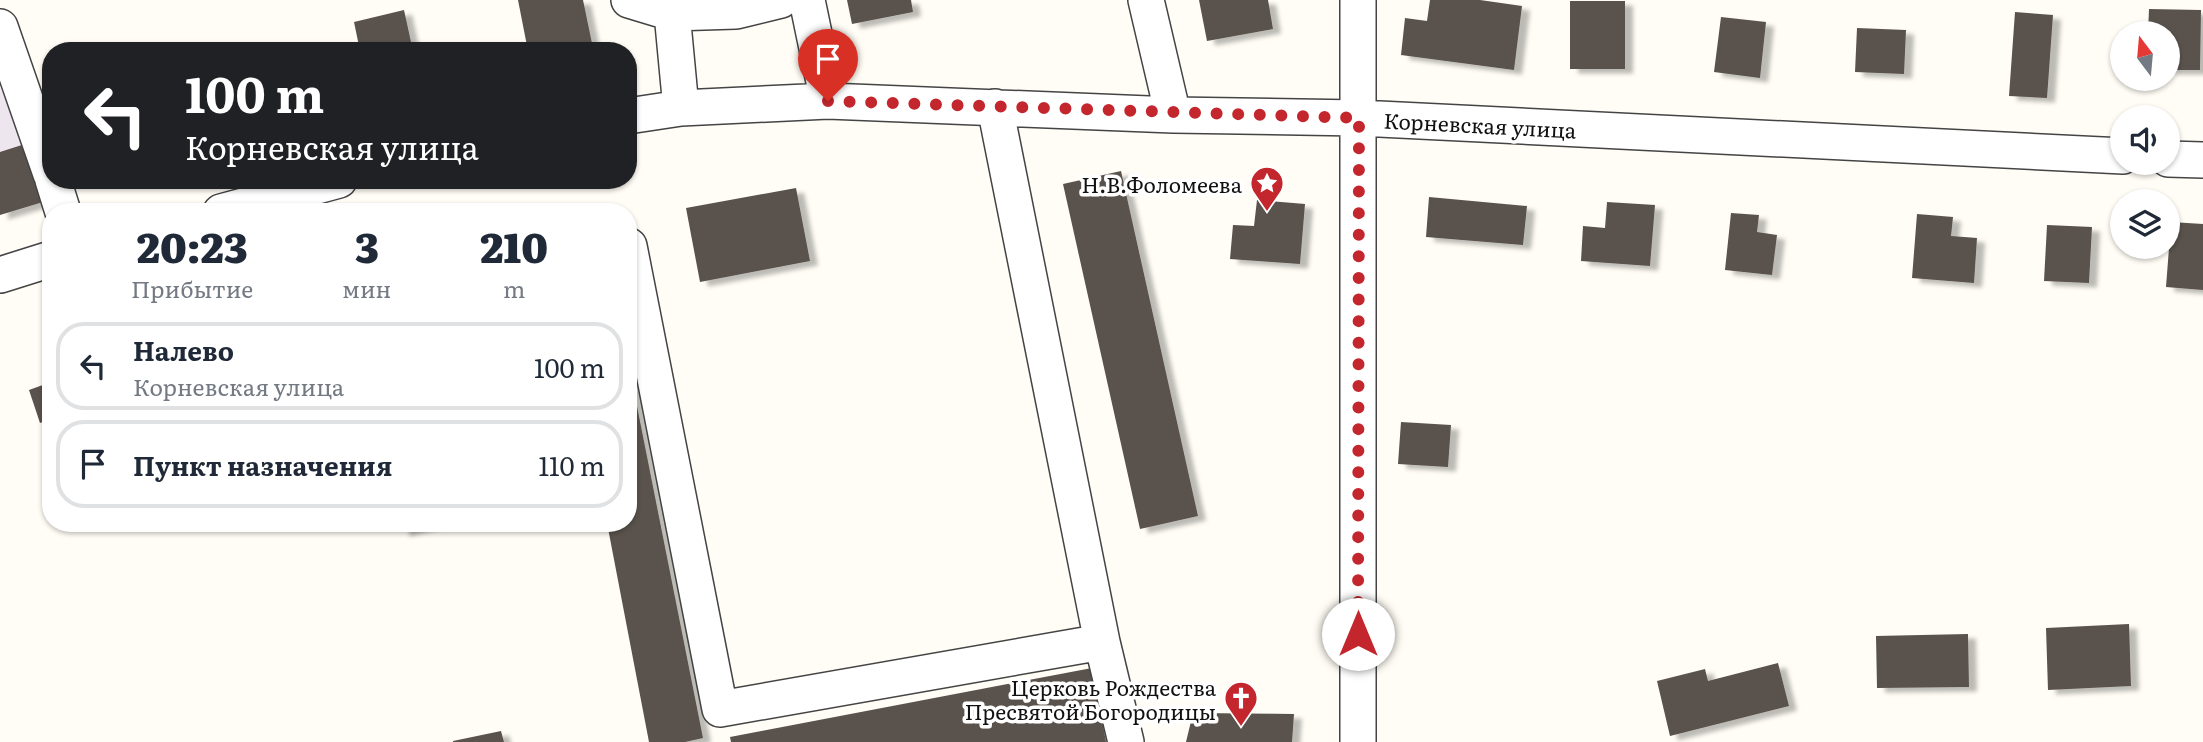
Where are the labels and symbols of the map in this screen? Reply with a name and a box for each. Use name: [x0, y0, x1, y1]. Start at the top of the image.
north arrow: [2110, 21, 2180, 91]
pin: [798, 29, 858, 101]
street label: Корневская улица: [1383, 103, 1578, 145]
place icon: Н.В.Фоломеева: [1248, 164, 1286, 213]
place label: Н.В.Фоломеева: [1082, 168, 1243, 199]
position arrow: [1321, 597, 1395, 671]
place label: Церковь Рождества Пресвятой Богородицы: [965, 671, 1217, 726]
church icon: Церковь Рождества Пресвятой Богородицы: [1222, 679, 1260, 728]

